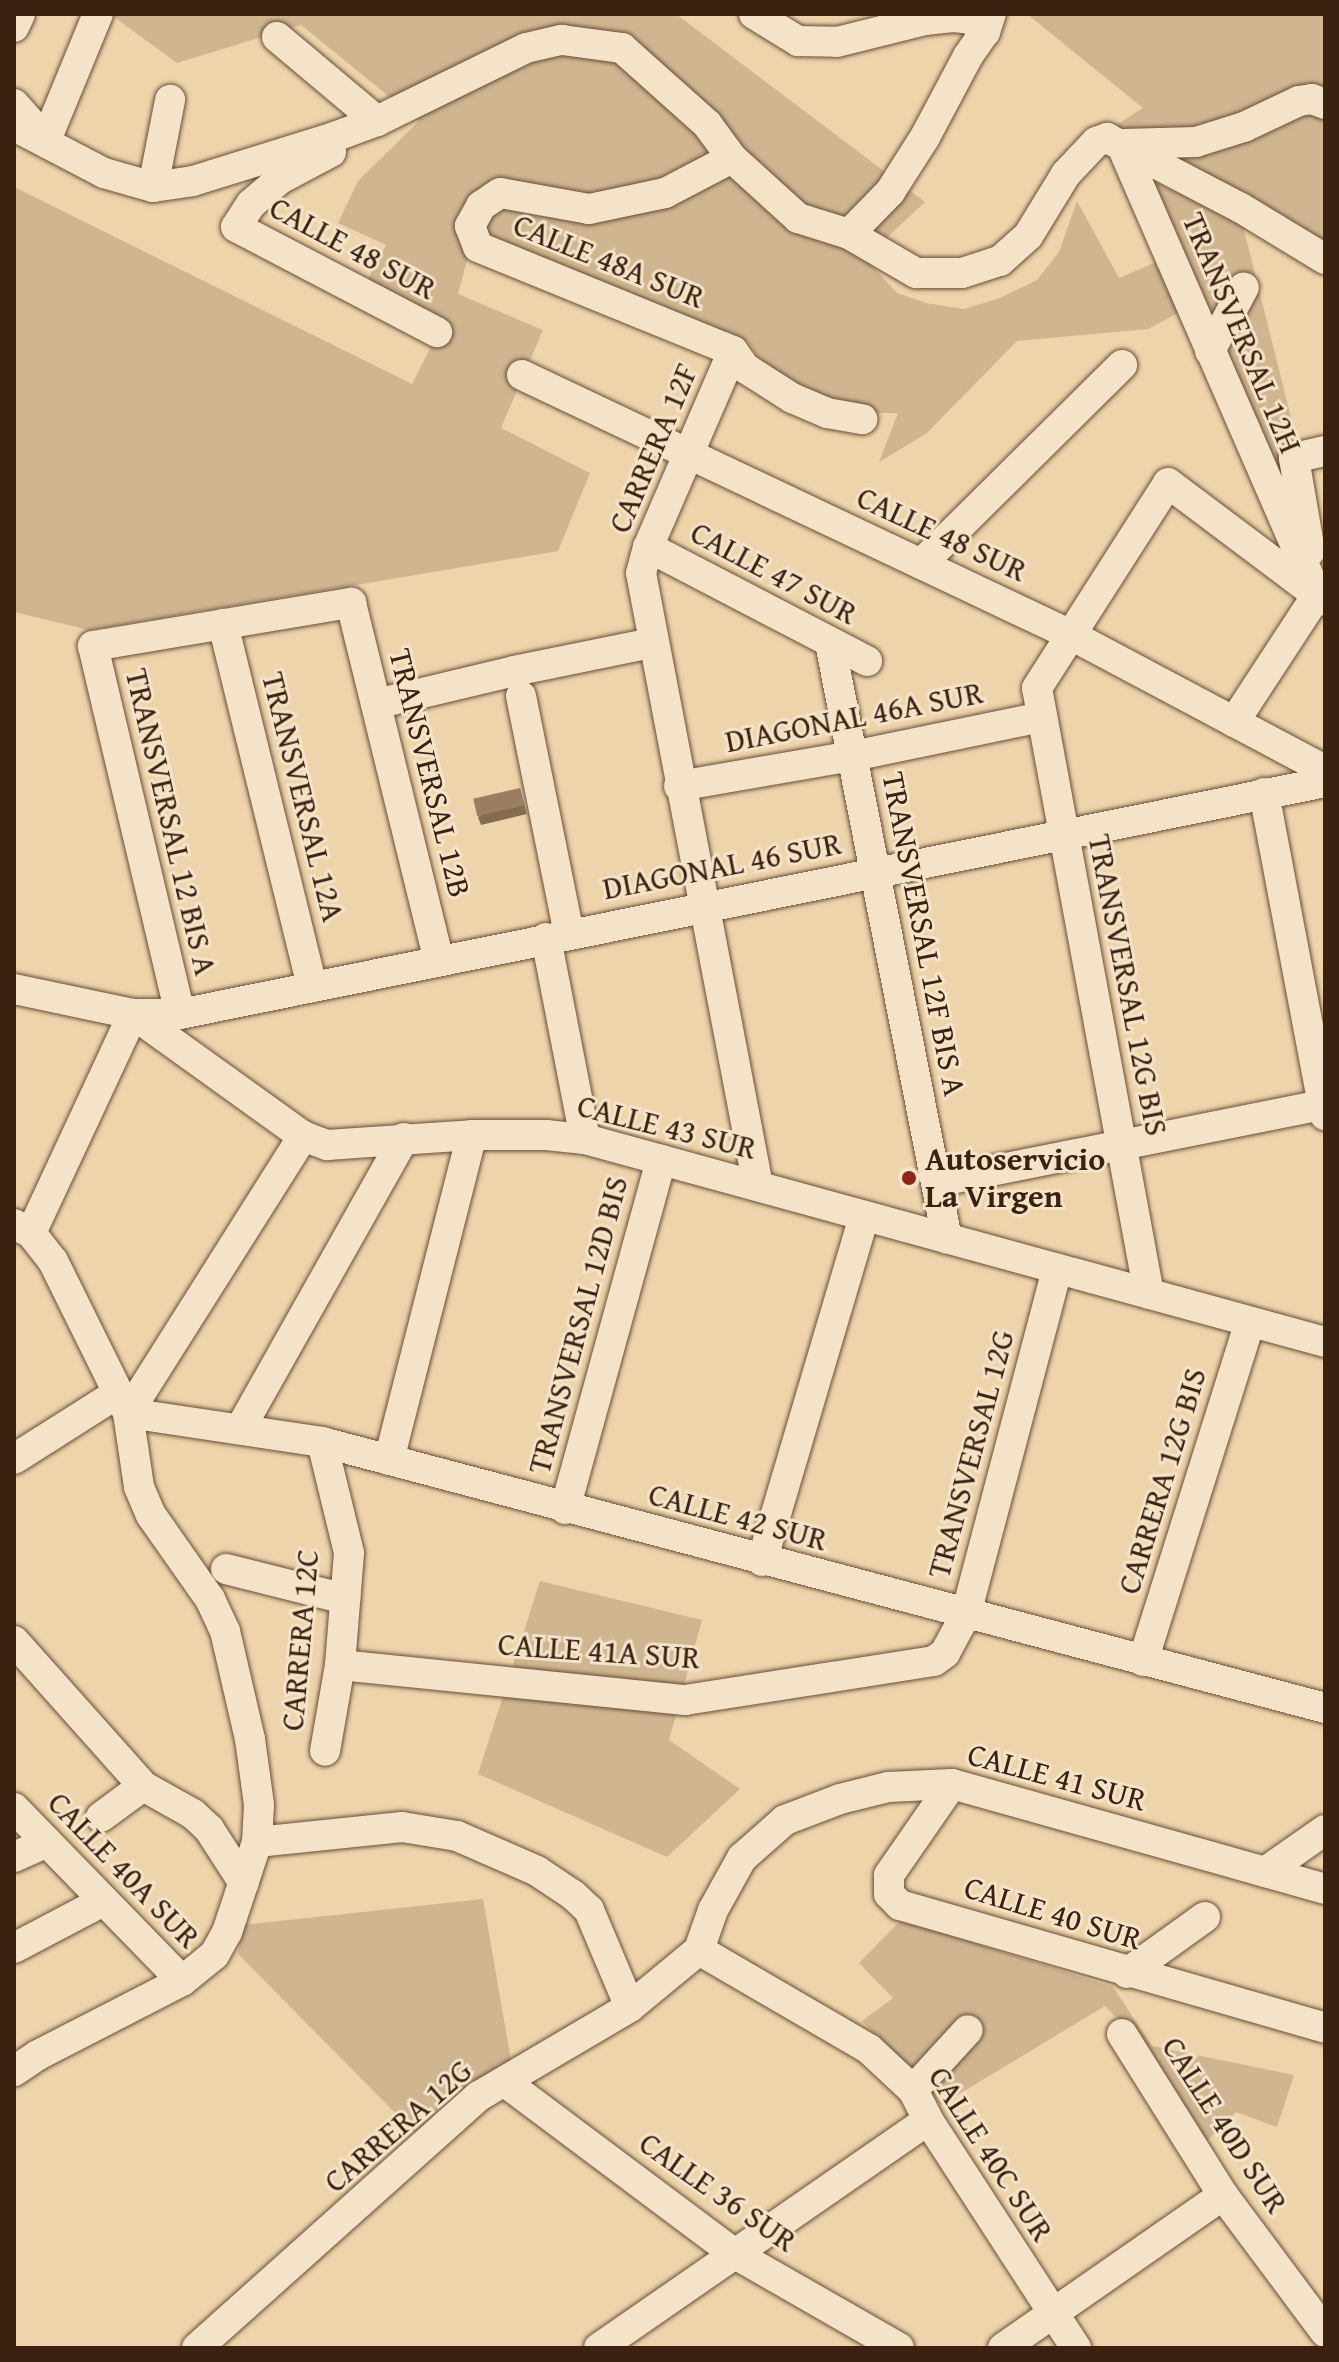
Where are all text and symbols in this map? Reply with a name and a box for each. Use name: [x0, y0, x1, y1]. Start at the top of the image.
street label: CALLE 48 SUR: [263, 188, 443, 308]
street label: CALLE 48A SUR: [508, 205, 710, 317]
street label: TRANSVERSAL 12H: [1174, 207, 1310, 459]
street label: CARRERA 12F: [600, 358, 706, 538]
street label: CALLE 48 SUR: [851, 478, 1033, 590]
street label: CALLE 47 SUR: [684, 513, 864, 633]
street label: TRANSVERSAL 12B: [381, 645, 479, 901]
street label: TRANSVERSAL 12 BIS A: [117, 665, 225, 979]
street label: TRANSVERSAL 12A: [253, 668, 353, 926]
street label: DIAGONAL 46A SUR: [722, 673, 986, 761]
street label: TRANSVERSAL 12F BIS A: [874, 769, 974, 1099]
street label: DIAGONAL 46 SUR: [599, 824, 845, 908]
street label: TRANSVERSAL 12G BIS: [1080, 831, 1176, 1139]
street label: CALLE 43 SUR: [573, 1086, 761, 1168]
place label: Autoservicio La Virgen: [925, 1141, 1105, 1216]
marker: Autoservicio La Virgen: [900, 1169, 918, 1187]
street label: TRANSVERSAL 12D BIS: [520, 1172, 636, 1478]
street label: TRANSVERSAL 12G: [919, 1326, 1023, 1582]
street label: CARRERA 12G BIS: [1109, 1363, 1215, 1599]
street label: CALLE 42 SUR: [645, 1475, 831, 1559]
street label: CARRERA 12C: [273, 1548, 327, 1732]
street label: CALLE 41A SUR: [497, 1625, 701, 1677]
street label: CALLE 41 SUR: [964, 1735, 1150, 1819]
street label: CALLE 40A SUR: [40, 1784, 208, 1956]
street label: CALLE 40 SUR: [960, 1868, 1146, 1958]
street label: CALLE 40D SUR: [1154, 2030, 1296, 2220]
street label: CARRERA 12G: [316, 2051, 480, 2201]
street label: CALLE 40C SUR: [920, 2059, 1062, 2249]
street label: CALLE 36 SUR: [632, 2124, 804, 2260]

